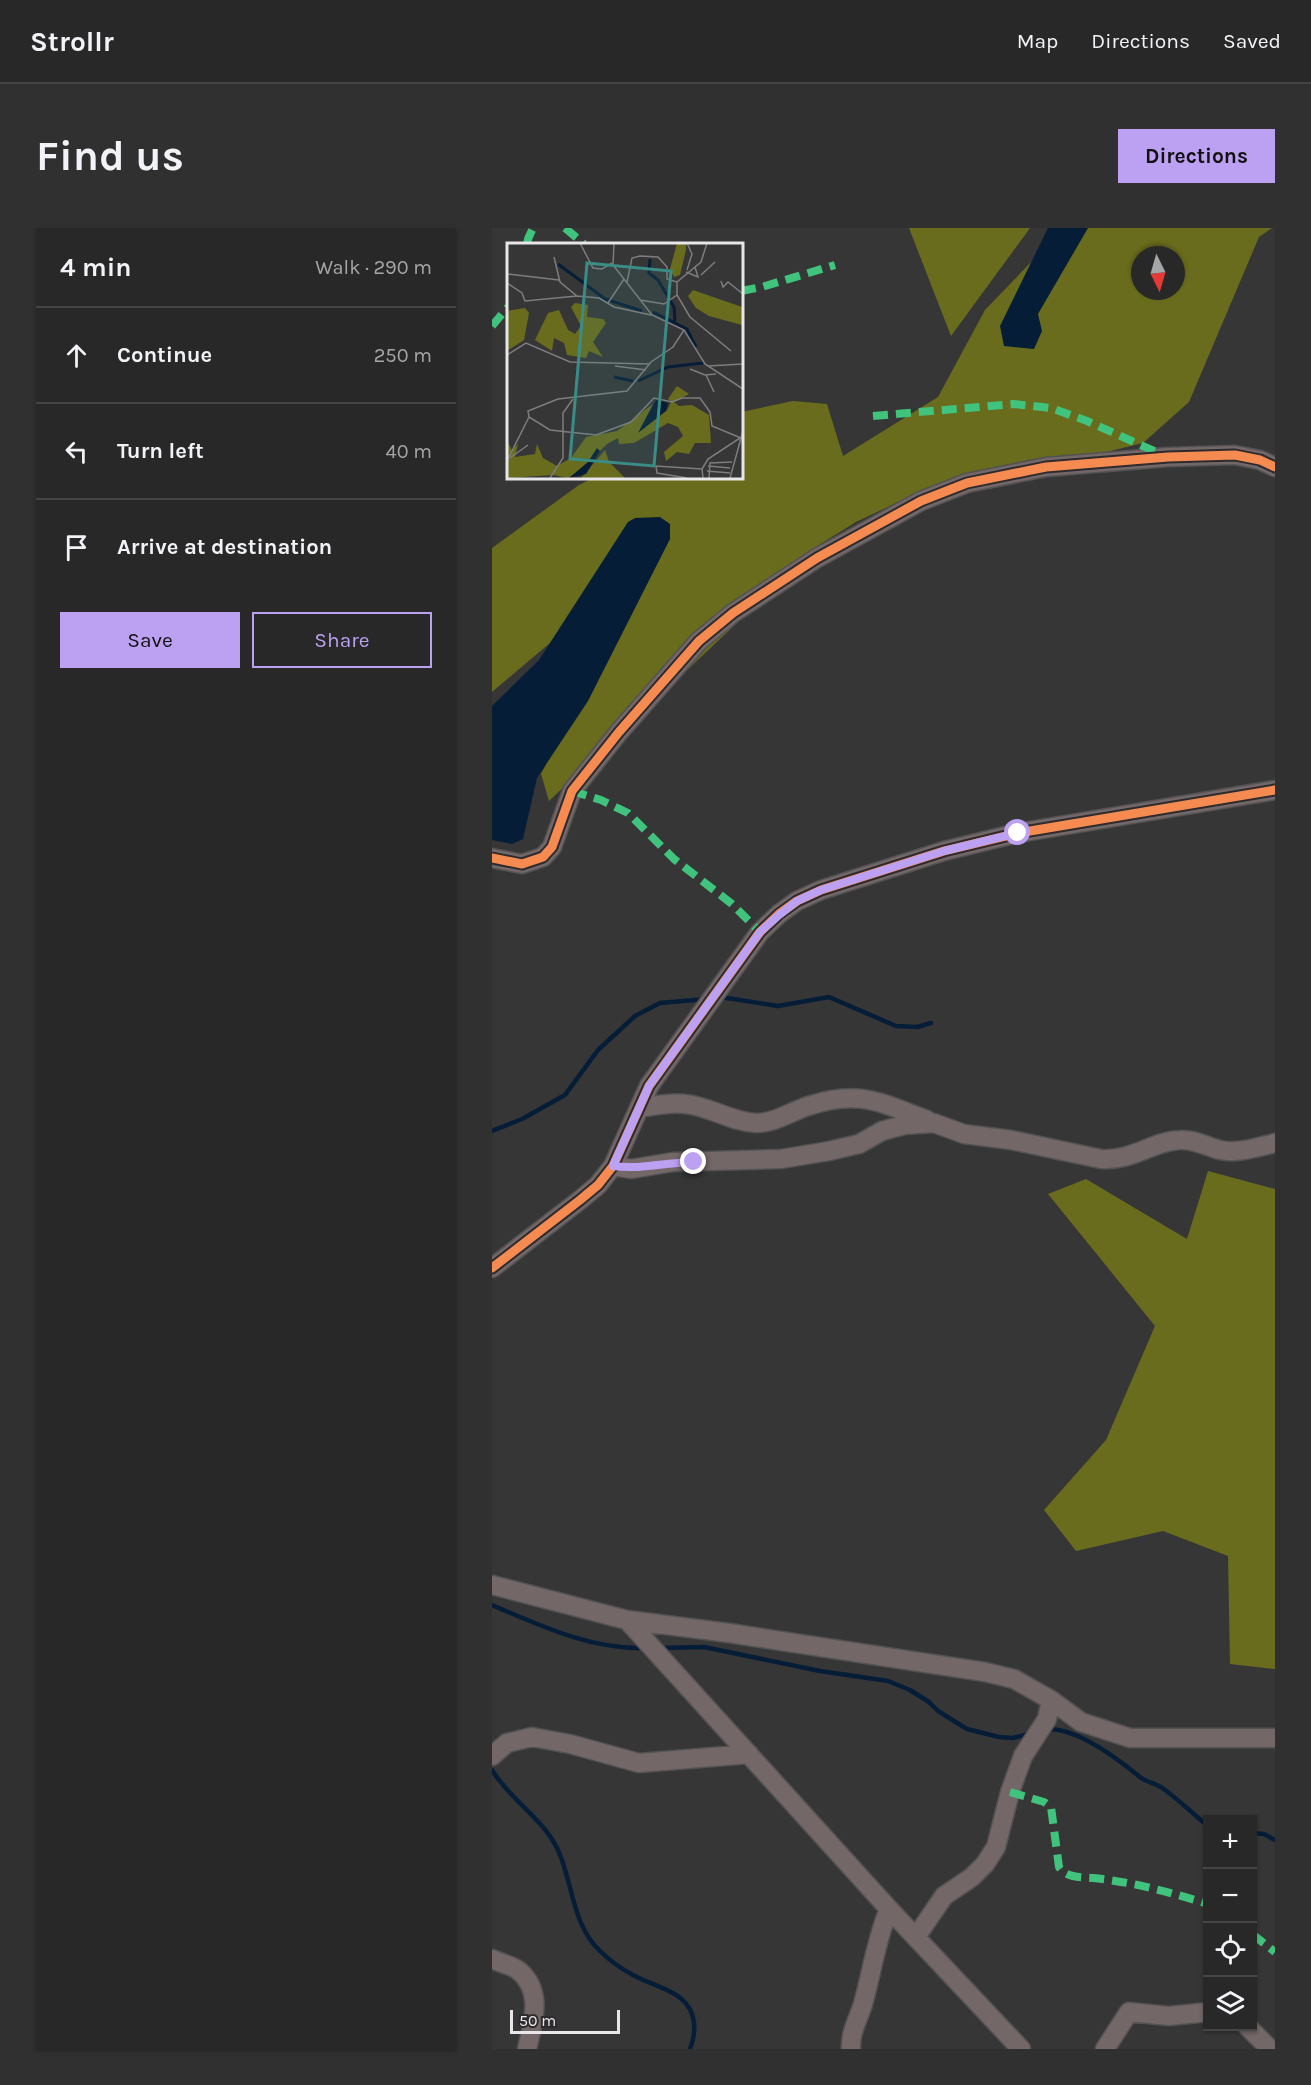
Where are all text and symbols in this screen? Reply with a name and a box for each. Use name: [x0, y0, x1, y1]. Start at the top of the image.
text: Strollr: [30, 25, 114, 58]
text: Map: [1017, 29, 1058, 53]
text: Directions: [1091, 29, 1190, 53]
text: Saved: [1223, 29, 1281, 53]
button: Directions: [1118, 129, 1275, 183]
text: Find us: [36, 131, 184, 181]
inset map: [507, 243, 742, 478]
north arrow: [1131, 246, 1185, 300]
text: 4 min: [60, 252, 131, 283]
text: Walk · 290 m: [315, 256, 432, 279]
icon: ahead: [60, 339, 93, 372]
text: Continue: [117, 342, 212, 368]
text: 250 m: [374, 344, 432, 367]
icon: left: [60, 435, 93, 468]
text: Turn left: [117, 438, 204, 464]
text: 40 m: [386, 440, 432, 463]
icon: arrive: [60, 531, 93, 564]
text: Arrive at destination: [117, 534, 332, 560]
button: Save: [60, 612, 240, 668]
button: Share: [252, 612, 432, 668]
route start: [1004, 819, 1030, 845]
route end: [680, 1148, 706, 1174]
map controls: [1203, 1815, 1257, 2031]
button: +: [1203, 1815, 1257, 1869]
button: −: [1203, 1869, 1257, 1923]
button: locate: [1203, 1923, 1257, 1977]
button: layers: [1203, 1977, 1257, 2031]
scale bar: [510, 2007, 620, 2034]
text: 50 m: [519, 2011, 556, 2030]

